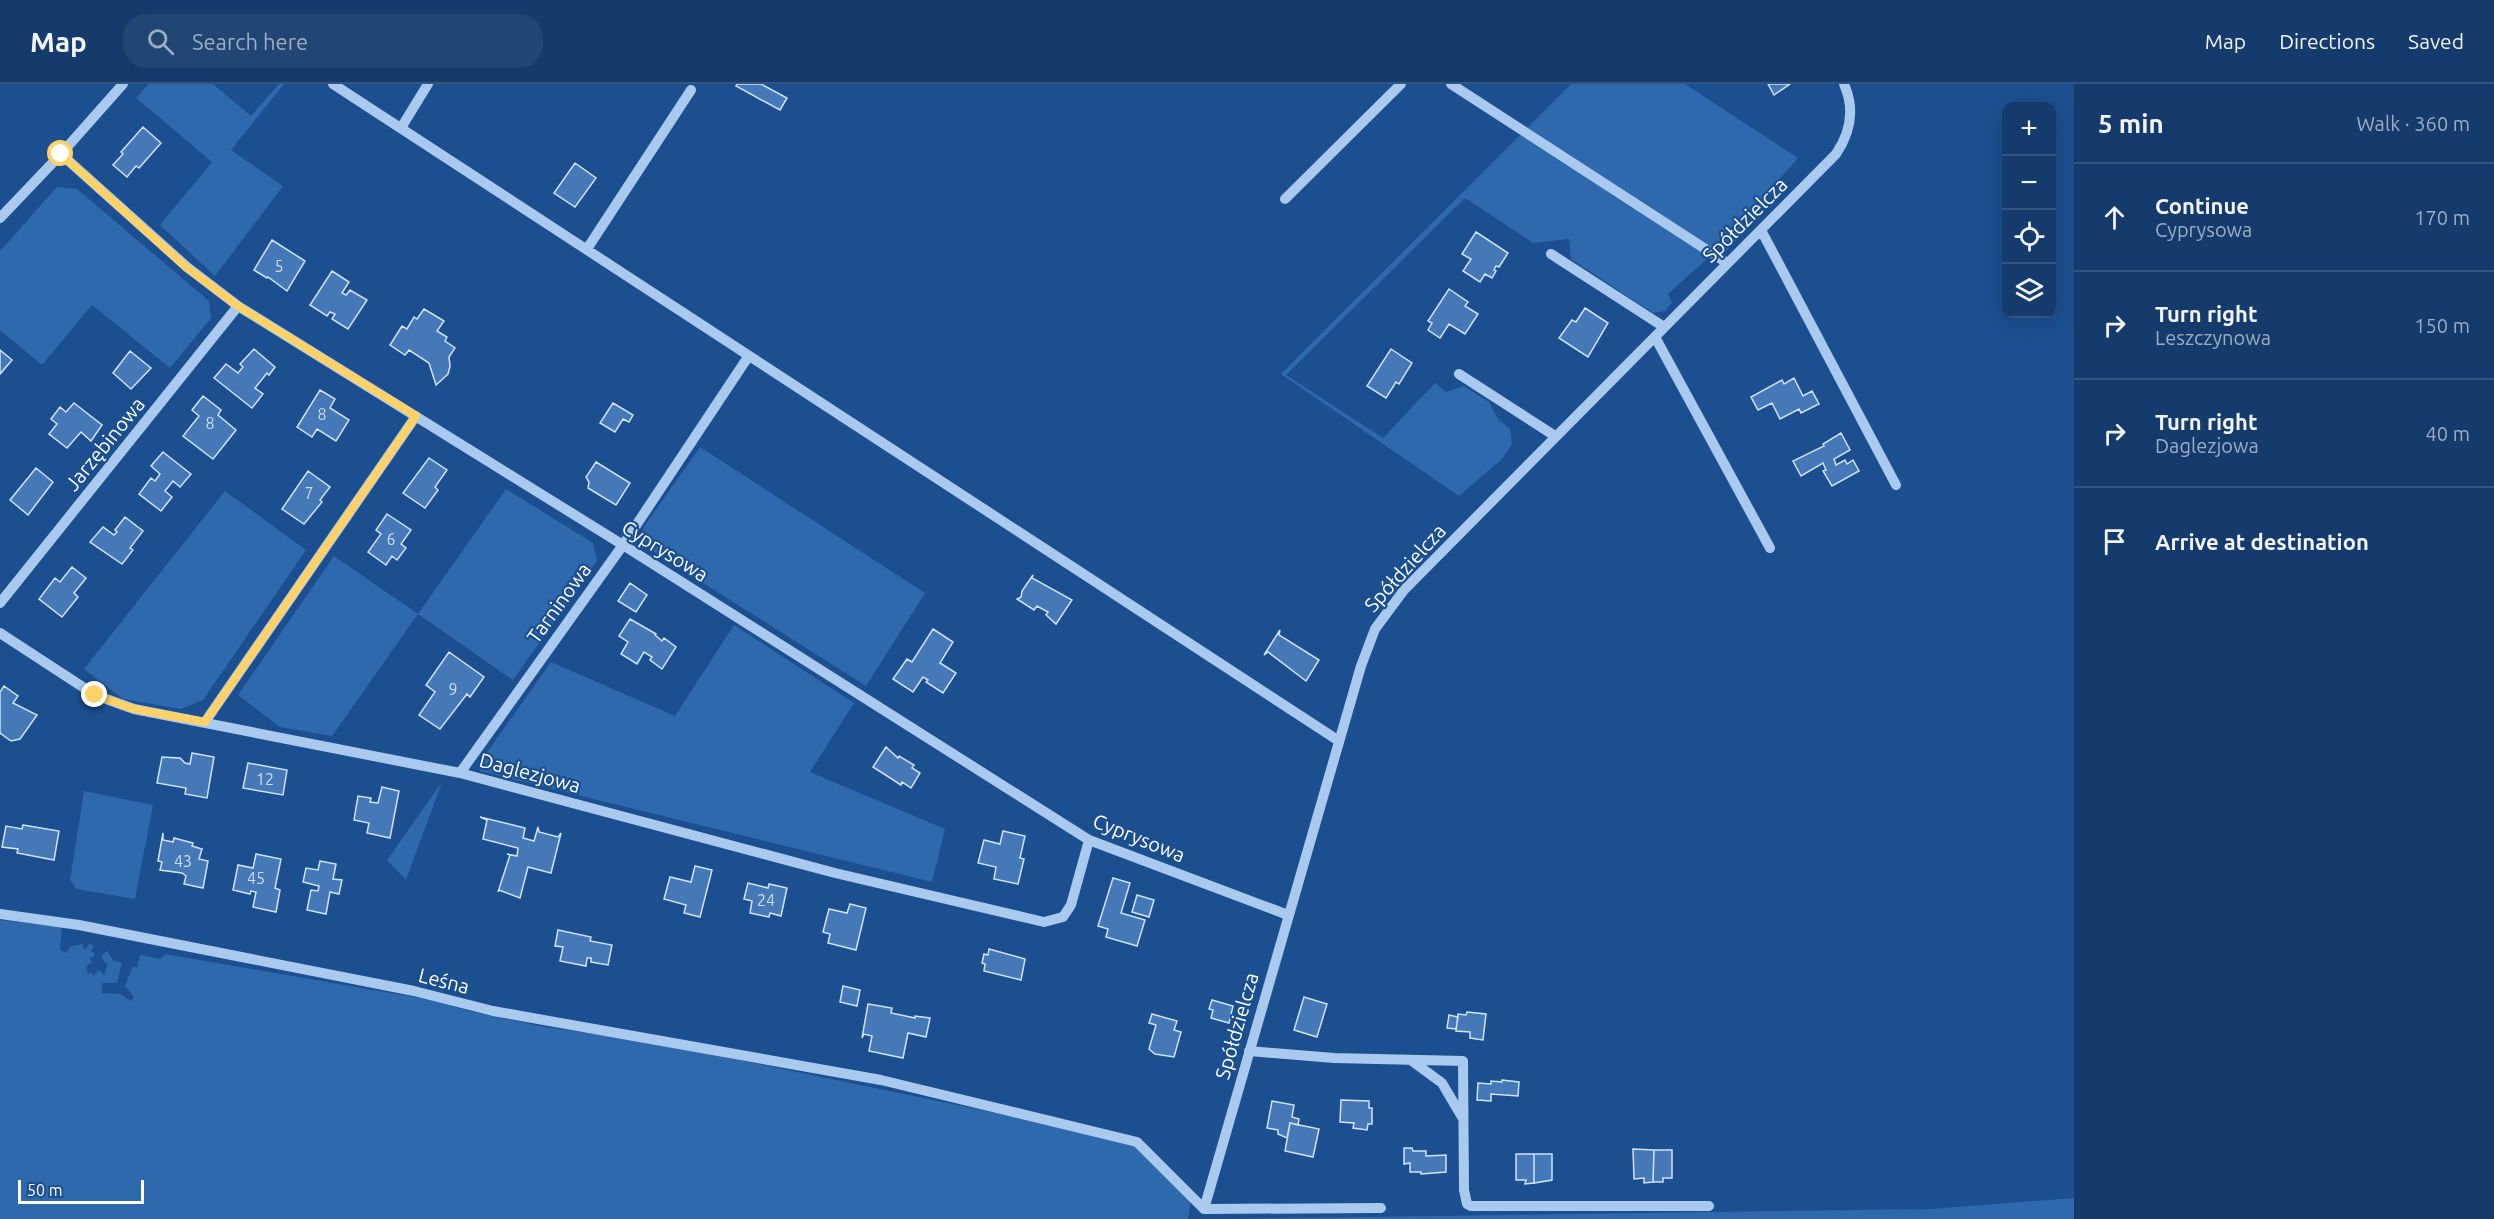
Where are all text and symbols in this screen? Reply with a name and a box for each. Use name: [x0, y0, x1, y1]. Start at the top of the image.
search box: [123, 14, 543, 68]
icon: search: [144, 25, 177, 58]
text: Map: [30, 26, 87, 57]
text: Search here: [192, 29, 308, 54]
text: Map: [2205, 29, 2246, 53]
text: Directions: [2279, 29, 2375, 53]
text: Saved: [2408, 29, 2464, 53]
map controls: [2002, 102, 2056, 318]
button: +: [2002, 102, 2056, 156]
text: 5 min: [2098, 109, 2164, 138]
text: Walk · 360 m: [2357, 112, 2470, 135]
route start: [47, 140, 73, 166]
button: −: [2002, 156, 2056, 210]
street label: Spółdzielcza: [1698, 173, 1792, 267]
text: Continue: [2155, 193, 2249, 218]
icon: ahead: [2098, 201, 2131, 234]
text: 170 m: [2414, 206, 2470, 229]
button: locate: [2002, 210, 2056, 264]
text: Cyprysowa: [2155, 218, 2252, 241]
house number: 5: [274, 257, 284, 275]
button: layers: [2002, 264, 2056, 318]
text: Turn right: [2155, 301, 2257, 326]
icon: right: [2098, 309, 2131, 342]
text: 150 m: [2414, 314, 2470, 337]
text: Leszczynowa: [2155, 326, 2271, 349]
street label: Jarzębinowa: [60, 392, 149, 495]
house number: 8: [317, 405, 327, 423]
text: Turn right: [2155, 409, 2257, 434]
house number: 8: [205, 414, 215, 432]
icon: right: [2098, 417, 2131, 450]
text: 40 m: [2426, 422, 2470, 445]
text: Daglezjowa: [2155, 434, 2259, 457]
house number: 7: [304, 484, 314, 502]
street label: Cyprysowa: [618, 515, 713, 586]
street label: Spółdzielcza: [1359, 519, 1450, 616]
icon: arrive: [2098, 525, 2131, 558]
text: Arrive at destination: [2155, 529, 2369, 554]
house number: 6: [386, 530, 396, 548]
street label: Tarninowa: [522, 558, 595, 647]
house number: 9: [448, 680, 458, 698]
route end: [81, 681, 107, 707]
street label: Daglezjowa: [477, 748, 583, 797]
house number: 12: [256, 770, 274, 788]
street label: Cyprysowa: [1090, 809, 1189, 866]
house number: 43: [174, 852, 192, 870]
house number: 45: [247, 869, 265, 887]
house number: 24: [757, 891, 775, 909]
street label: Leśna: [416, 963, 472, 998]
street label: Spółdzielcza: [1210, 970, 1263, 1082]
scale bar: [18, 1177, 144, 1204]
text: 50 m: [27, 1181, 63, 1199]

